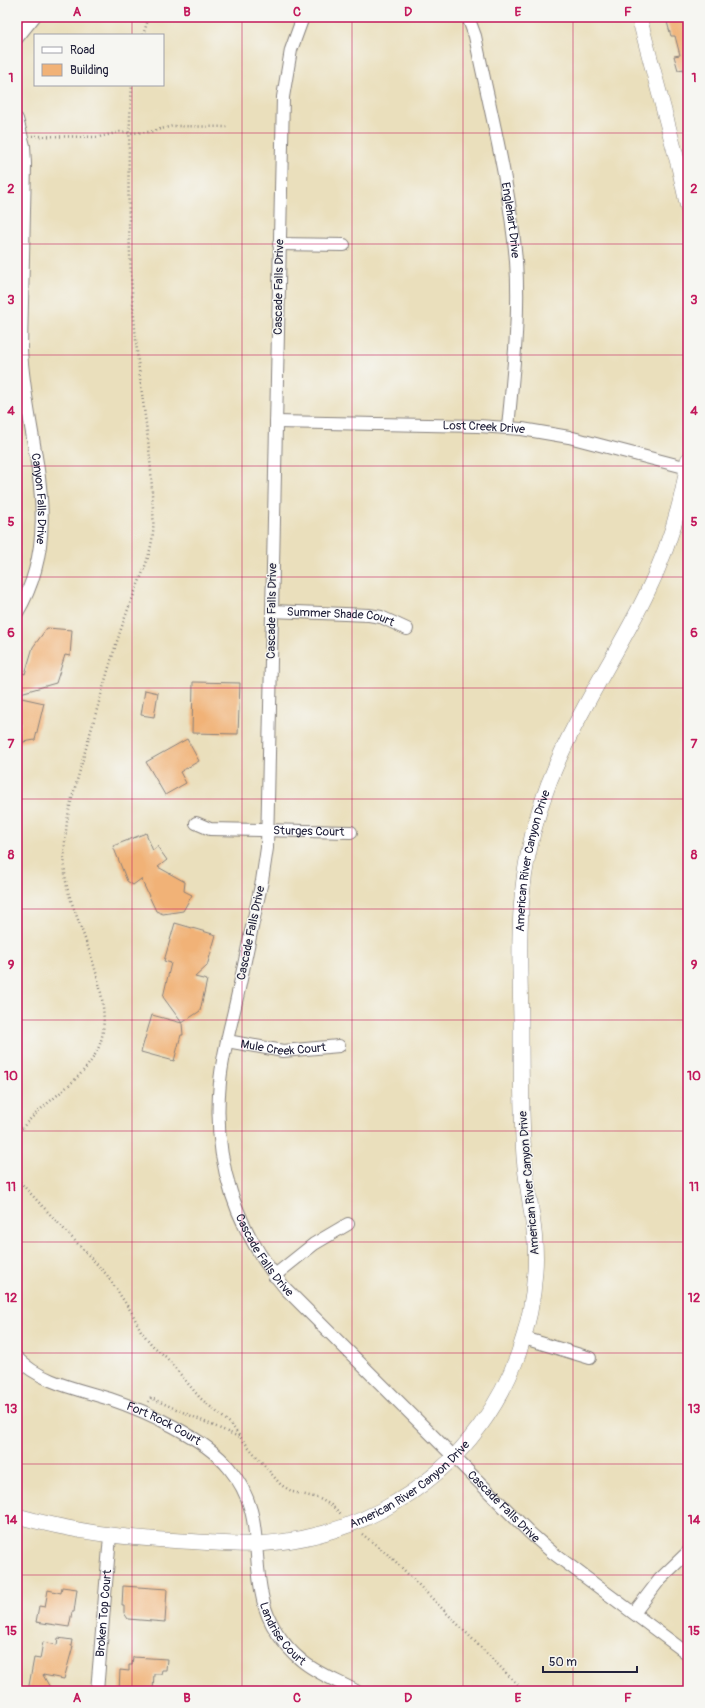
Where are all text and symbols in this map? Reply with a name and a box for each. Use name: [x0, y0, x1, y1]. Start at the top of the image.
text: A: [73, 4, 82, 20]
text: B: [183, 4, 191, 20]
text: C: [293, 4, 301, 20]
text: D: [404, 4, 412, 20]
text: E: [515, 4, 522, 20]
text: F: [624, 4, 632, 20]
legend: [34, 34, 164, 86]
text: Road: [70, 43, 95, 58]
text: Building: [70, 63, 109, 78]
text: 1: [8, 70, 14, 86]
text: 1: [691, 70, 697, 86]
text: 2: [7, 181, 15, 197]
street label: Englehart Drive: [498, 181, 523, 259]
text: 2: [690, 181, 698, 197]
street label: Cascade Falls Drive: [271, 239, 287, 335]
text: 3: [7, 292, 15, 308]
text: 3: [690, 292, 698, 308]
text: 4: [7, 403, 15, 419]
text: 4: [690, 403, 698, 419]
street label: Lost Creek Drive: [442, 418, 526, 437]
street label: Canyon Falls Drive: [28, 452, 49, 545]
text: 5: [7, 514, 15, 530]
text: 5: [690, 514, 698, 530]
street label: Cascade Falls Drive: [264, 563, 280, 659]
street label: Summer Shade Court: [286, 604, 397, 630]
text: 6: [7, 625, 15, 641]
text: 6: [690, 625, 698, 641]
text: 7: [8, 736, 15, 752]
text: 7: [691, 736, 698, 752]
street label: American River Canyon Drive: [513, 788, 553, 932]
street label: Sturges Court: [273, 823, 345, 839]
text: 8: [8, 847, 15, 863]
text: 8: [691, 847, 698, 863]
street label: Cascade Falls Drive: [234, 884, 268, 981]
text: 9: [8, 957, 15, 973]
text: 9: [691, 957, 698, 973]
street label: Mule Creek Court: [239, 1036, 327, 1058]
text: 10: [4, 1068, 18, 1084]
text: 10: [687, 1068, 701, 1084]
street label: American River Canyon Drive: [515, 1110, 543, 1256]
text: 11: [6, 1179, 16, 1195]
text: 11: [689, 1179, 699, 1195]
street label: Cascade Falls Drive: [232, 1211, 297, 1300]
text: 12: [5, 1290, 17, 1306]
text: 12: [688, 1290, 700, 1306]
street label: Fort Rock Court: [125, 1398, 204, 1449]
text: 13: [5, 1401, 17, 1417]
text: 13: [688, 1401, 700, 1417]
street label: American River Canyon Drive: [347, 1437, 473, 1531]
street label: Cascade Falls Drive: [464, 1467, 543, 1546]
text: 14: [5, 1512, 18, 1528]
text: 14: [688, 1512, 701, 1528]
street label: Broken Top Court: [92, 1569, 115, 1657]
street label: Landrise Court: [256, 1600, 309, 1669]
text: 15: [5, 1623, 17, 1639]
text: 15: [688, 1623, 700, 1639]
scale bar: [543, 1648, 637, 1674]
text: 50 m: [549, 1655, 577, 1670]
text: A: [73, 1690, 82, 1706]
text: B: [183, 1690, 191, 1706]
text: C: [293, 1690, 301, 1706]
text: D: [404, 1690, 412, 1706]
text: E: [515, 1690, 522, 1706]
text: F: [624, 1690, 632, 1706]

